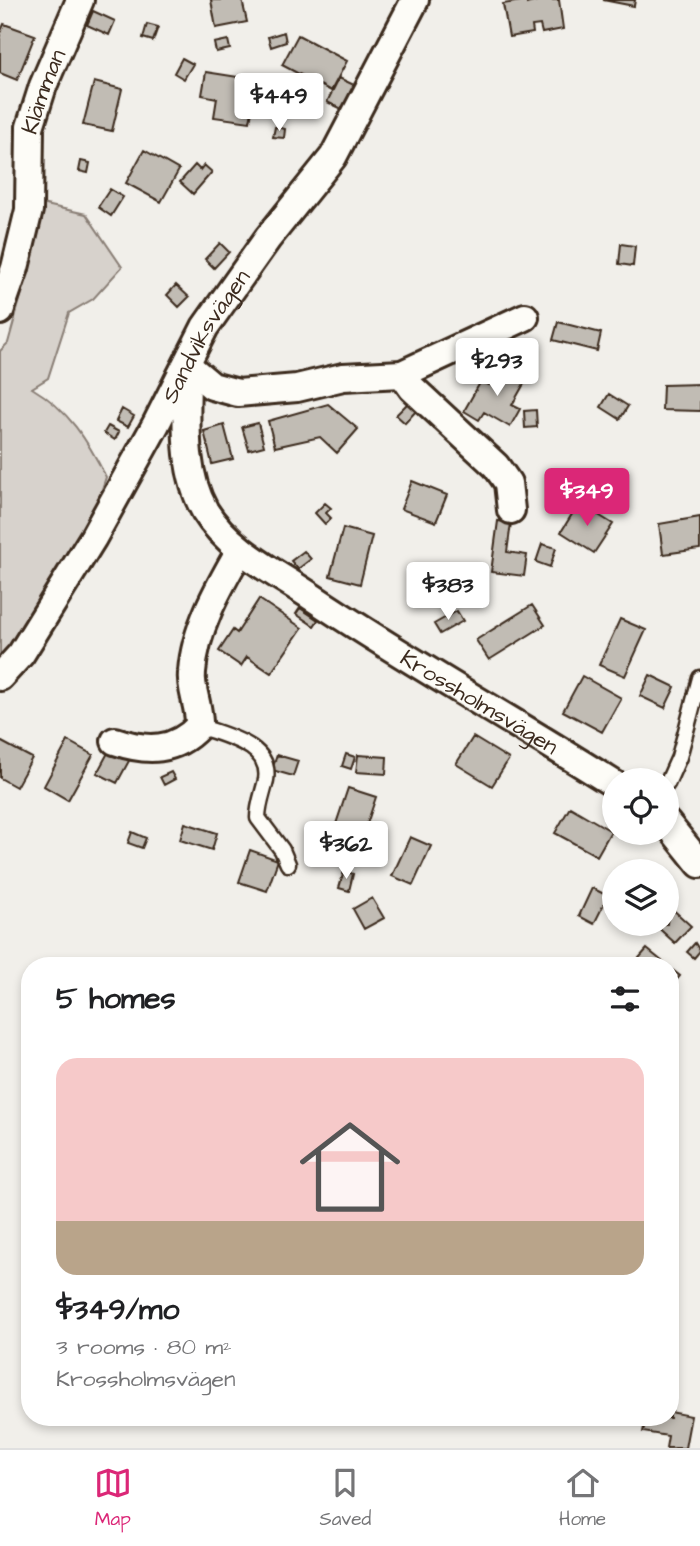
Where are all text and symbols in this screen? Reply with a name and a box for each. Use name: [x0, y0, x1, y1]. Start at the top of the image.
street label: Klämman: [14, 44, 74, 138]
pin: $449: [238, 74, 320, 133]
text: $449: [250, 80, 308, 112]
street label: Sandviksvägen: [154, 263, 258, 409]
pin: $293: [456, 338, 538, 398]
text: $293: [472, 345, 522, 377]
pin: $349: [546, 468, 628, 528]
text: $349: [560, 475, 614, 507]
pin: $383: [407, 562, 489, 622]
text: $383: [422, 569, 474, 601]
street label: Krossholmsvägen: [394, 642, 564, 763]
map controls: [602, 768, 679, 936]
button: locate: [602, 768, 679, 845]
pin: $362: [305, 822, 387, 881]
text: $362: [320, 828, 372, 860]
button: layers: [602, 859, 679, 936]
text: 5 homes: [56, 978, 176, 1020]
icon: filters: [606, 980, 644, 1018]
icon: home: [287, 1104, 413, 1230]
text: $349/mo: [56, 1289, 179, 1331]
text: 3 rooms · 80 m²: [56, 1331, 232, 1363]
text: Krossholmsvägen: [56, 1363, 235, 1395]
tab: Map: [94, 1464, 132, 1533]
tab: Saved: [319, 1464, 371, 1533]
tab: Home: [559, 1464, 606, 1533]

